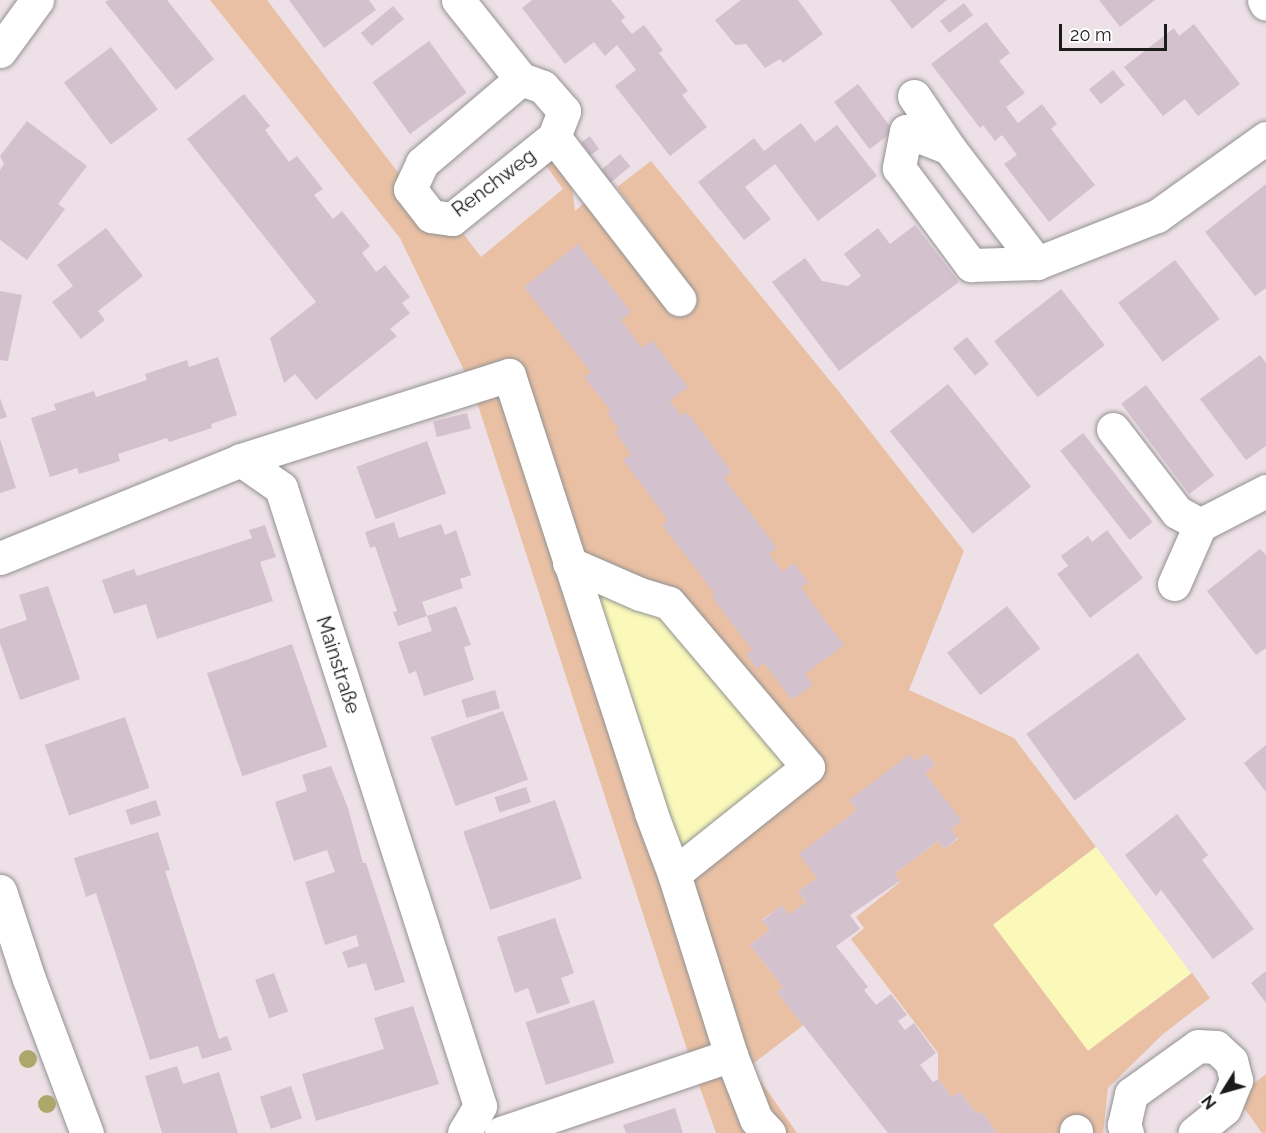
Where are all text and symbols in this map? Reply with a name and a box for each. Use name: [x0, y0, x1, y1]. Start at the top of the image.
scale bar: [1062, 12, 1170, 50]
text: 20 m: [1070, 24, 1112, 45]
street label: Renchweg: [447, 144, 541, 222]
street label: Mainstraße: [311, 613, 365, 717]
north arrow: [1194, 1061, 1254, 1121]
text: N: [1198, 1092, 1220, 1113]

